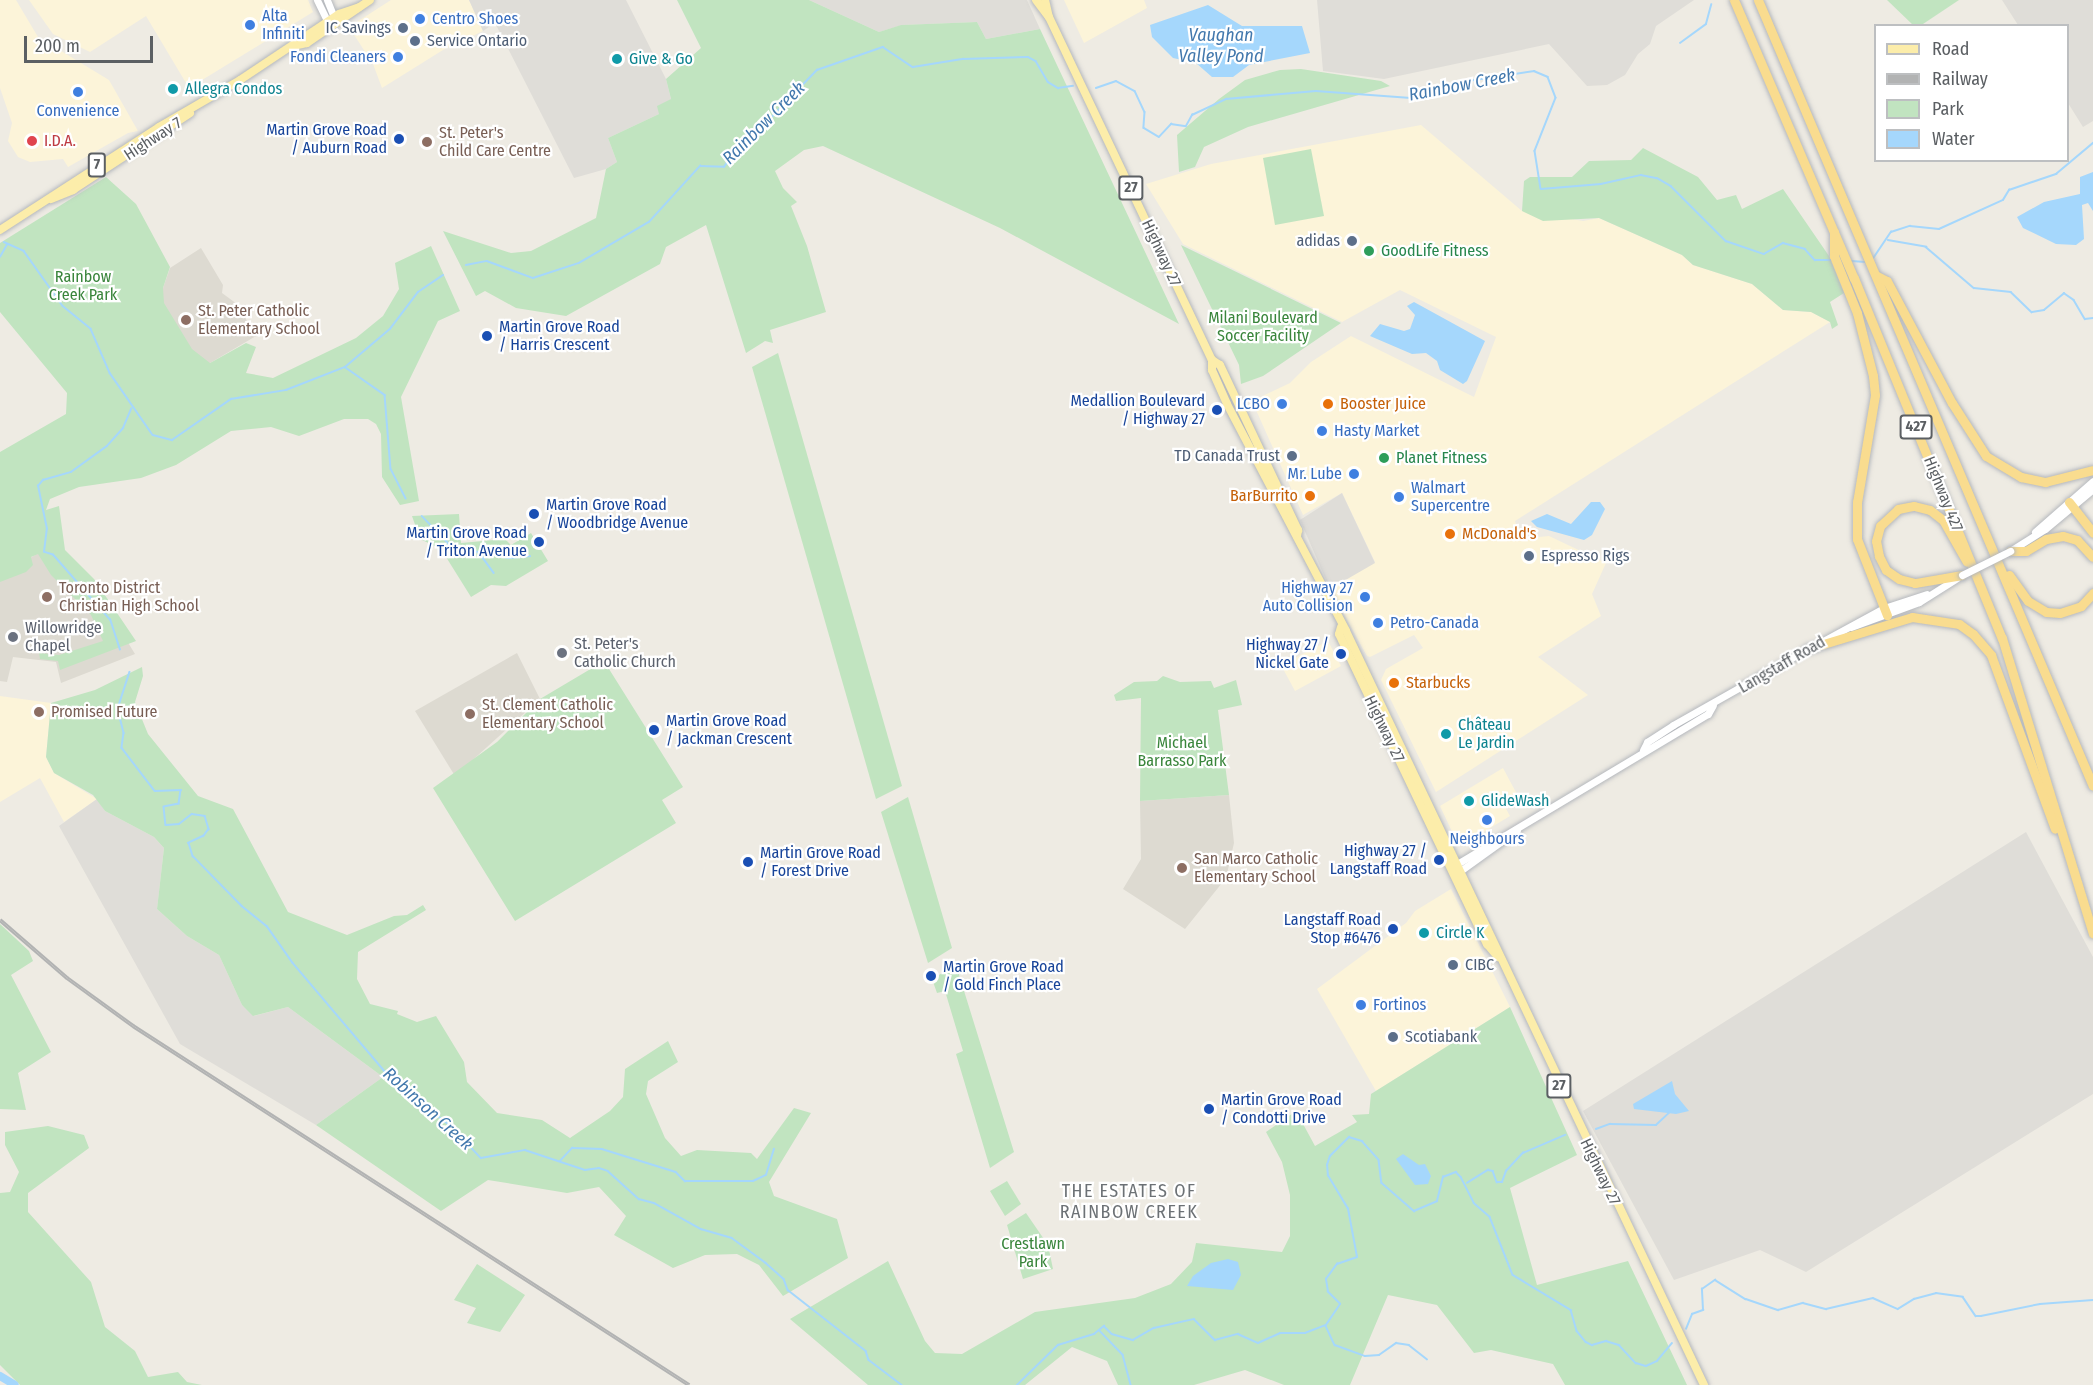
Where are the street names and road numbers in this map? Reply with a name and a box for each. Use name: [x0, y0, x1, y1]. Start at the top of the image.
street label: Highway 7: [121, 113, 185, 165]
road number: 7: [86, 153, 108, 177]
road number: 27: [1118, 176, 1144, 200]
street label: Highway 27: [1137, 216, 1185, 290]
road number: 427: [1900, 415, 1932, 439]
street label: Highway 427: [1919, 454, 1967, 534]
street label: Langstaff Road: [1735, 632, 1829, 698]
street label: Highway 27: [1360, 692, 1408, 766]
road number: 27: [1546, 1074, 1572, 1098]
street label: Highway 27: [1576, 1135, 1624, 1209]

